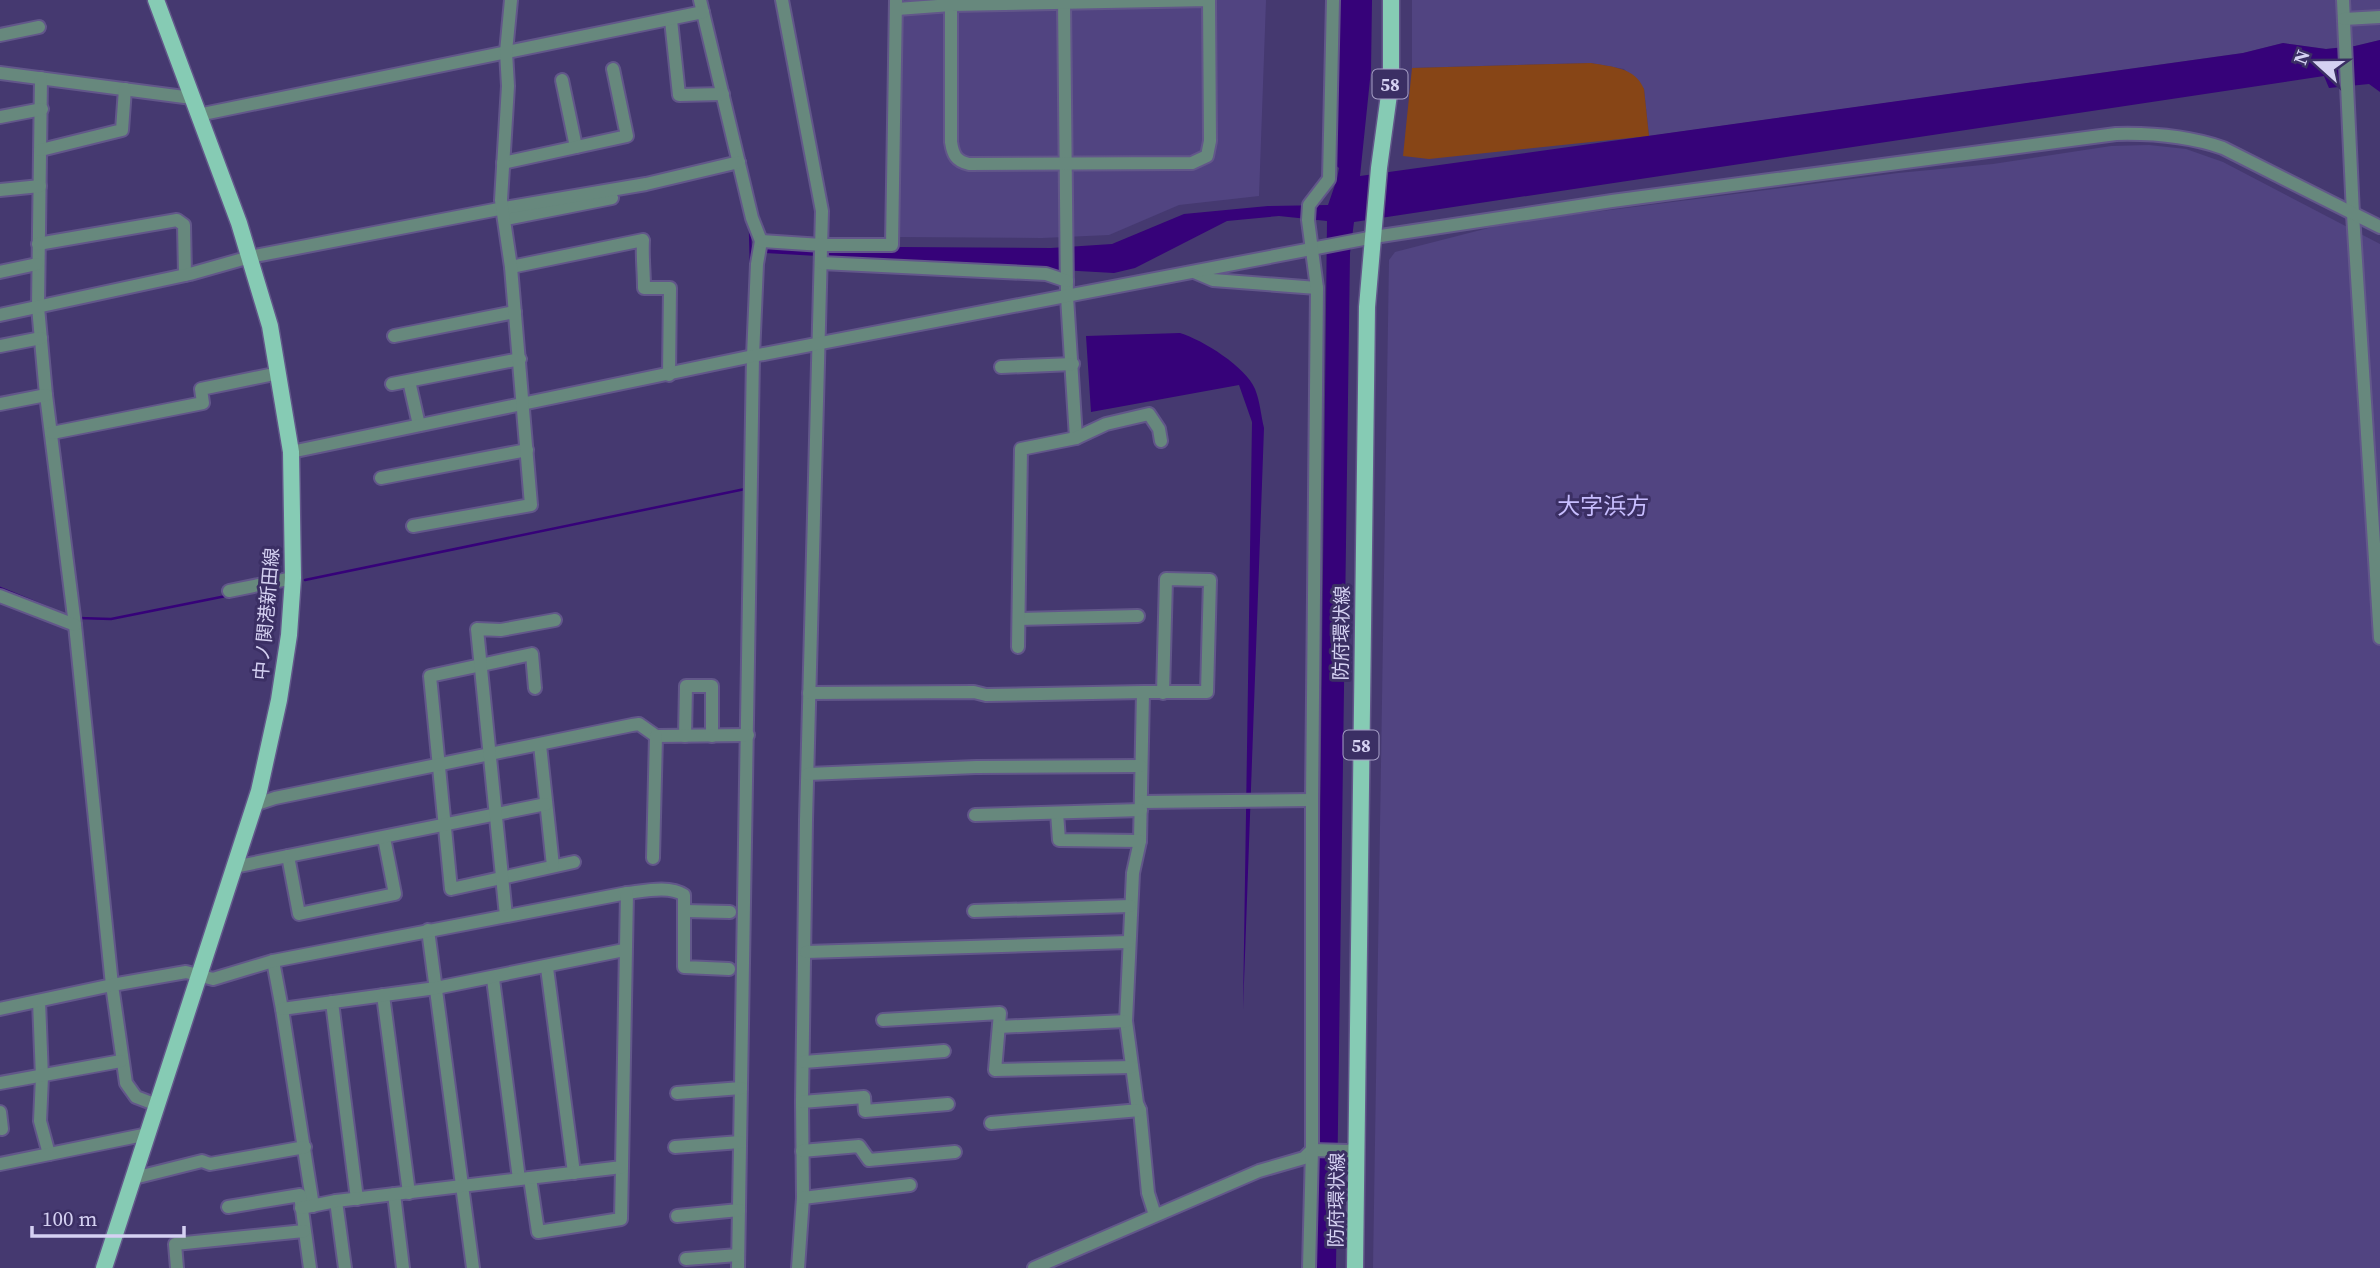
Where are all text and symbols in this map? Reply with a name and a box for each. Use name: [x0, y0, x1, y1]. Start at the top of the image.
north arrow: [2282, 28, 2352, 98]
text: N: [2287, 46, 2316, 68]
road number: 58: [1372, 70, 1408, 98]
district label: 大字浜方: [1557, 490, 1649, 522]
street label: 中ノ関港新田線: [247, 547, 285, 681]
street label: 防府環状線: [1327, 585, 1355, 681]
road number: 58: [1344, 730, 1378, 760]
street label: 防府環状線: [1322, 1152, 1350, 1248]
scale bar: [32, 1194, 184, 1238]
text: 100 m: [42, 1204, 97, 1233]

